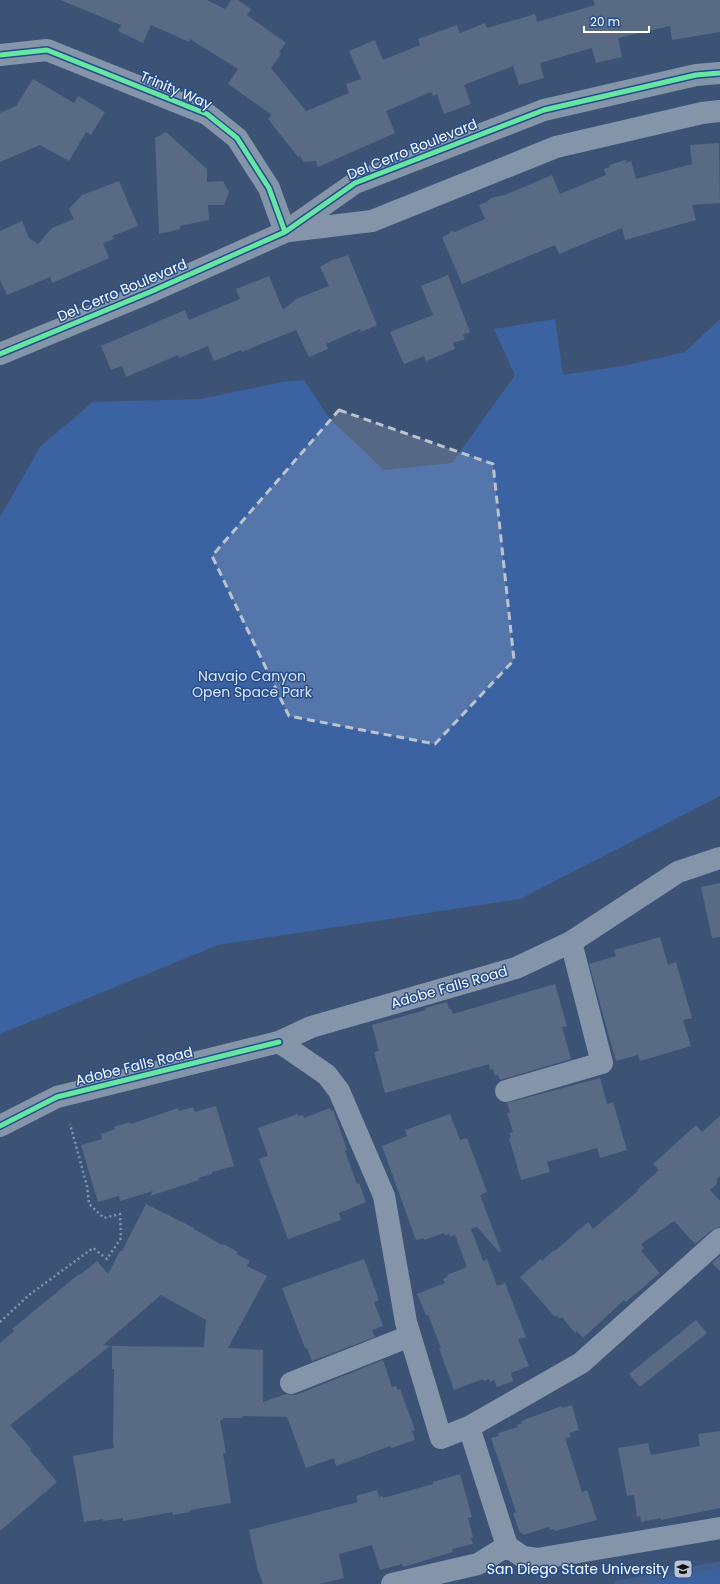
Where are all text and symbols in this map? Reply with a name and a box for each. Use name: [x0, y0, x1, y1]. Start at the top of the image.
scale bar: [584, 8, 649, 34]
text: 20 m: [590, 13, 620, 30]
street label: Trinity Way: [137, 66, 215, 114]
street label: Del Cerro Boulevard: [344, 114, 480, 184]
street label: Del Cerro Boulevard: [54, 254, 190, 326]
park label: Navajo Canyon Open Space Park: [192, 666, 313, 702]
street label: Adobe Falls Road: [388, 961, 510, 1013]
street label: Adobe Falls Road: [73, 1042, 195, 1090]
school or university icon: San Diego State University: [672, 1558, 694, 1580]
place label: San Diego State University: [487, 1559, 669, 1579]

